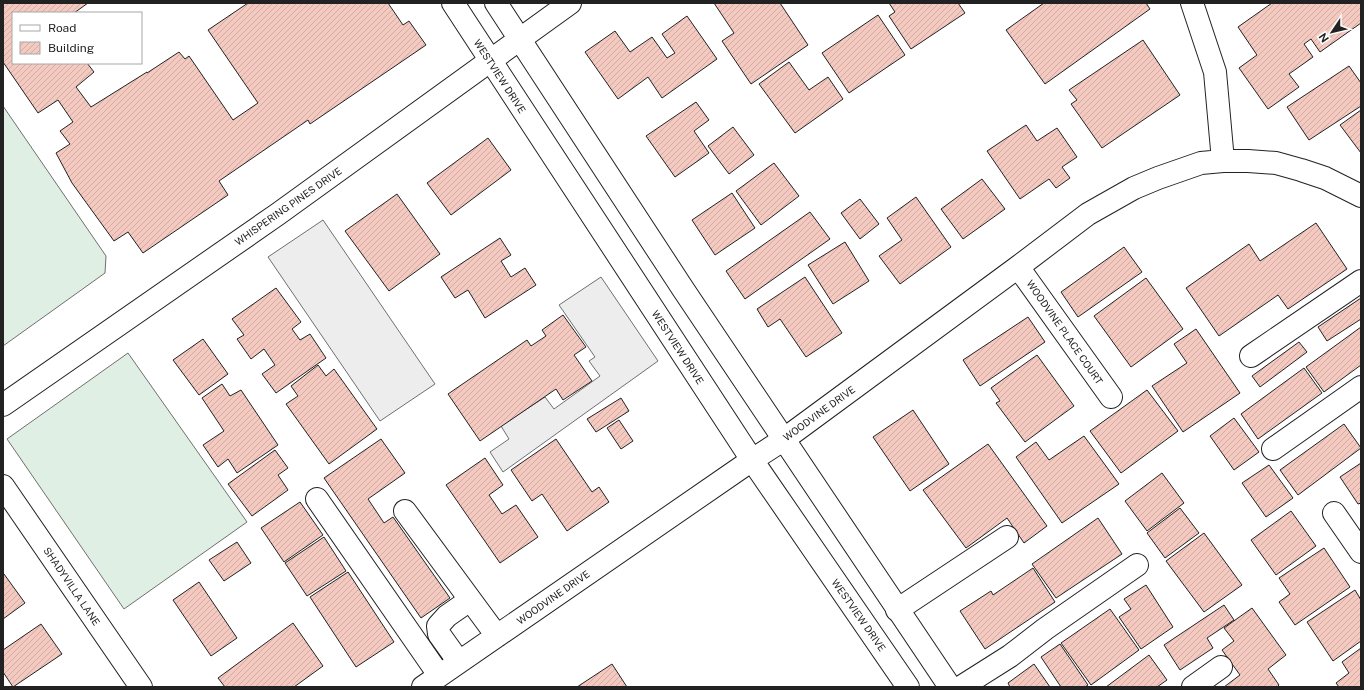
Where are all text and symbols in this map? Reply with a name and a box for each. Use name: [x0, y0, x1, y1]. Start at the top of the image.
legend: [12, 12, 142, 64]
north arrow: [1312, 12, 1352, 52]
text: Road: [48, 21, 76, 35]
text: N: [1316, 31, 1331, 45]
street label: WESTVIEW DRIVE: [472, 37, 528, 115]
text: Building: [48, 41, 94, 55]
street label: WHISPERING PINES DRIVE: [232, 164, 344, 248]
street label: WOODVINE PLACE COURT: [1024, 277, 1106, 387]
street label: WESTVIEW DRIVE: [650, 308, 706, 386]
street label: WOODVINE DRIVE: [781, 383, 857, 443]
street label: SHADYVILLA LANE: [41, 545, 103, 627]
street label: WOODVINE DRIVE: [514, 567, 592, 627]
street label: WESTVIEW DRIVE: [829, 576, 889, 654]

